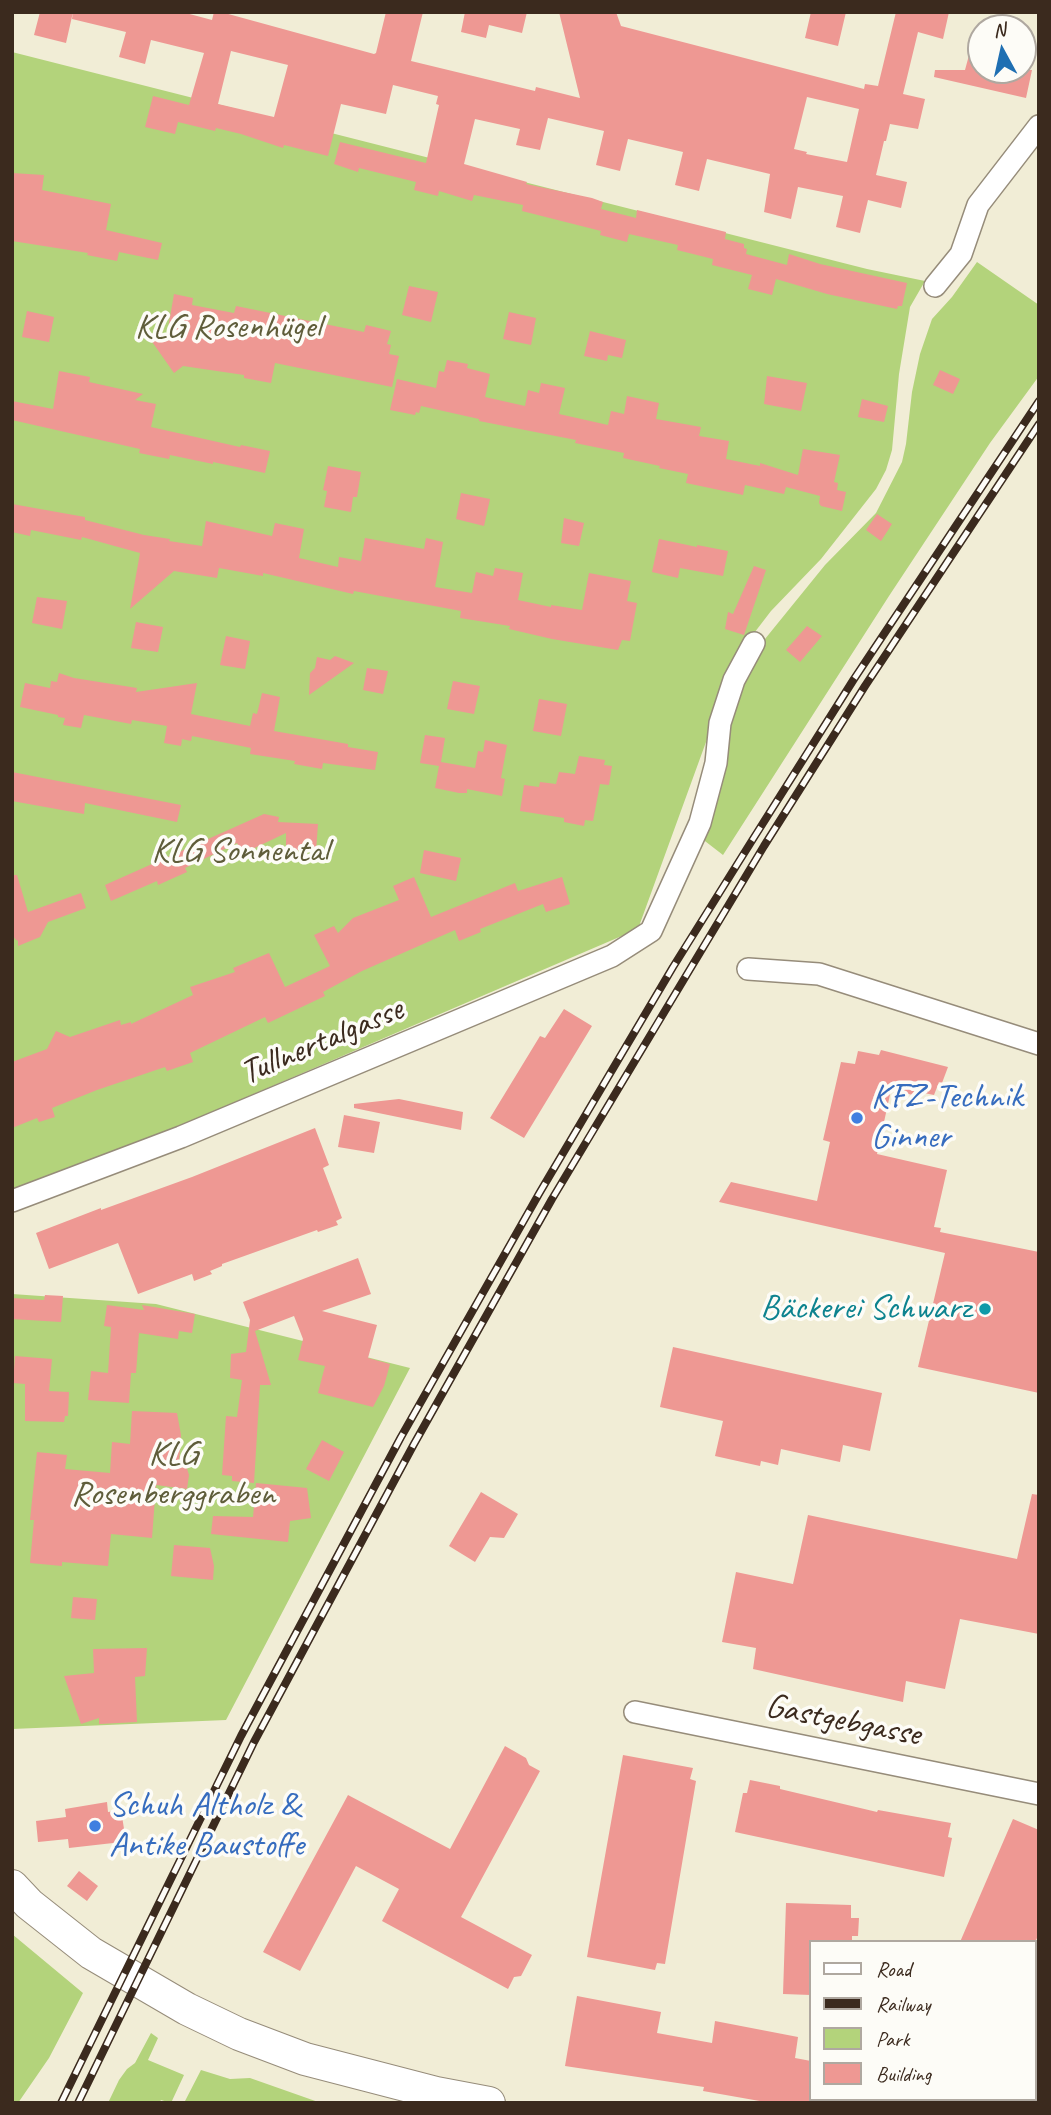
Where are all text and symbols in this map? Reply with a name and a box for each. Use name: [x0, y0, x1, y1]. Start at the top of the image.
north arrow: [967, 14, 1037, 84]
text: N: [992, 17, 1007, 43]
park label: KLG Rosenhügel: [135, 307, 321, 349]
park label: KLG Sonnental: [151, 831, 329, 873]
street label: Tullnertalgasse: [234, 989, 410, 1095]
place label: KFZ-Technik Ginner: [871, 1077, 1022, 1159]
marker: KFZ-Technik Ginner: [849, 1110, 865, 1126]
place label: Bäckerei Schwarz: [760, 1288, 971, 1330]
marker: Bäckerei Schwarz: [977, 1301, 993, 1317]
park label: KLG Rosenberggraben: [71, 1434, 275, 1516]
street label: Gastgebgasse: [762, 1685, 924, 1757]
place label: Schuh Altholz & Antike Baustoffe: [109, 1785, 304, 1867]
marker: Schuh Altholz & Antike Baustoffe: [87, 1818, 103, 1834]
legend: [810, 1940, 1037, 2101]
text: Road: [876, 1956, 911, 1982]
text: Railway: [876, 1991, 930, 2017]
text: Park: [876, 2026, 909, 2052]
text: Building: [876, 2061, 931, 2087]

